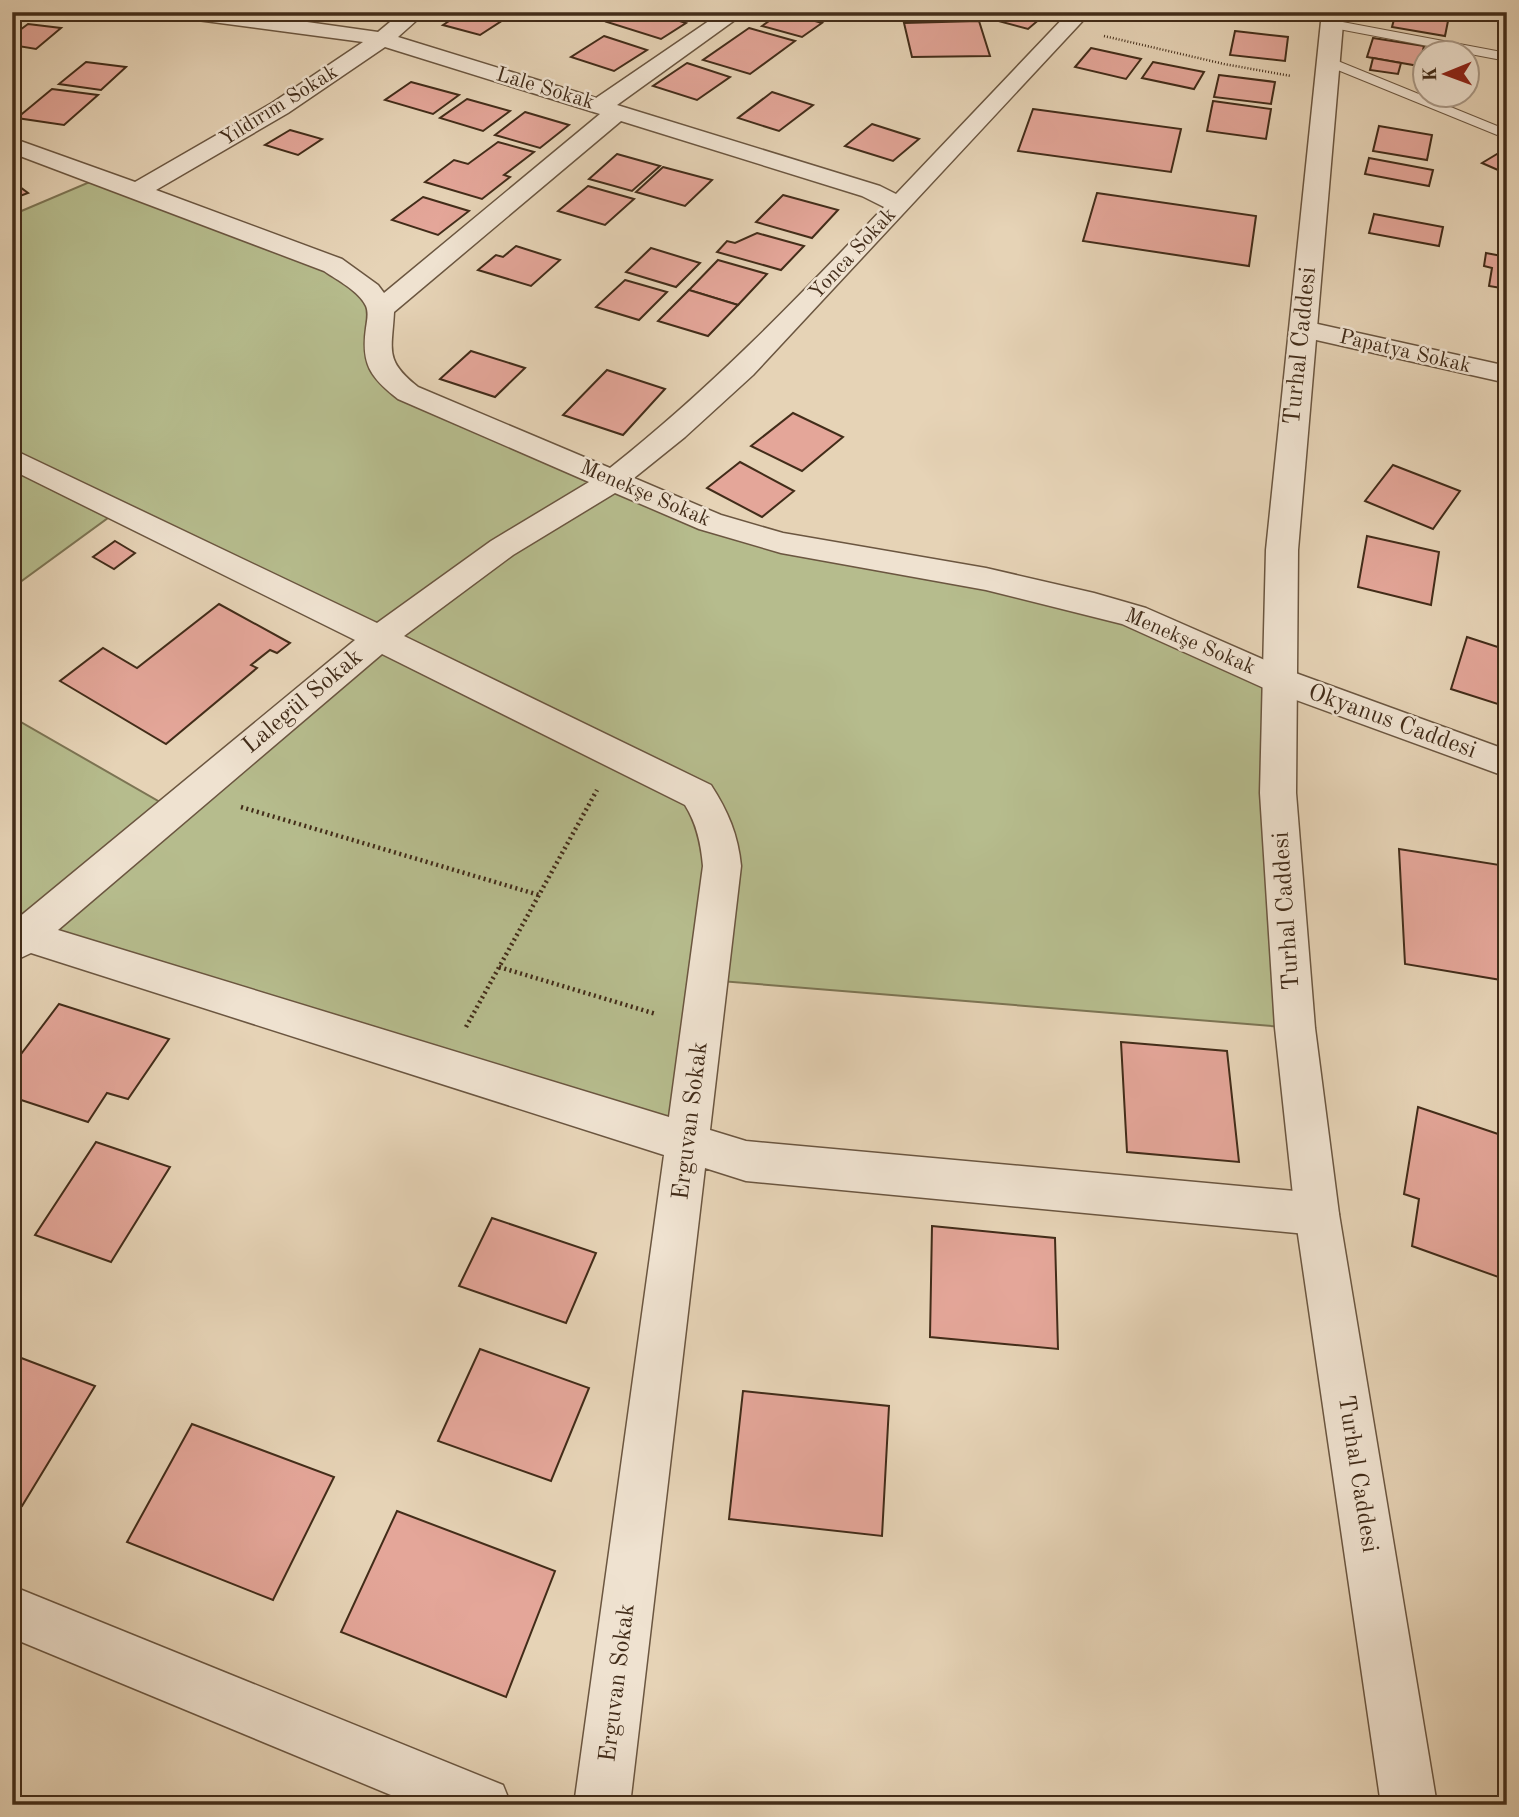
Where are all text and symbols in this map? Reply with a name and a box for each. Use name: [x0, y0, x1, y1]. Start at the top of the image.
north arrow: [1410, 38, 1480, 108]
street label: Yıldırım Sokak: [216, 61, 342, 151]
street label: Lale Sokak: [493, 64, 597, 114]
text: K: [1422, 66, 1441, 82]
street label: Yonca Sokak: [806, 204, 900, 304]
street label: Turhal Caddesi: [1281, 266, 1321, 426]
street label: Papatya Sokak: [1337, 327, 1473, 377]
street label: Menekşe Sokak: [577, 457, 713, 531]
street label: Menekşe Sokak: [1122, 605, 1258, 679]
street label: Lalegül Sokak: [239, 645, 367, 759]
street label: Okyanus Caddesi: [1305, 680, 1479, 764]
street label: Turhal Caddesi: [1269, 831, 1305, 991]
street label: Erguvan Sokak: [669, 1040, 713, 1202]
street label: Turhal Caddesi: [1333, 1394, 1381, 1554]
street label: Erguvan Sokak: [596, 1602, 640, 1764]

